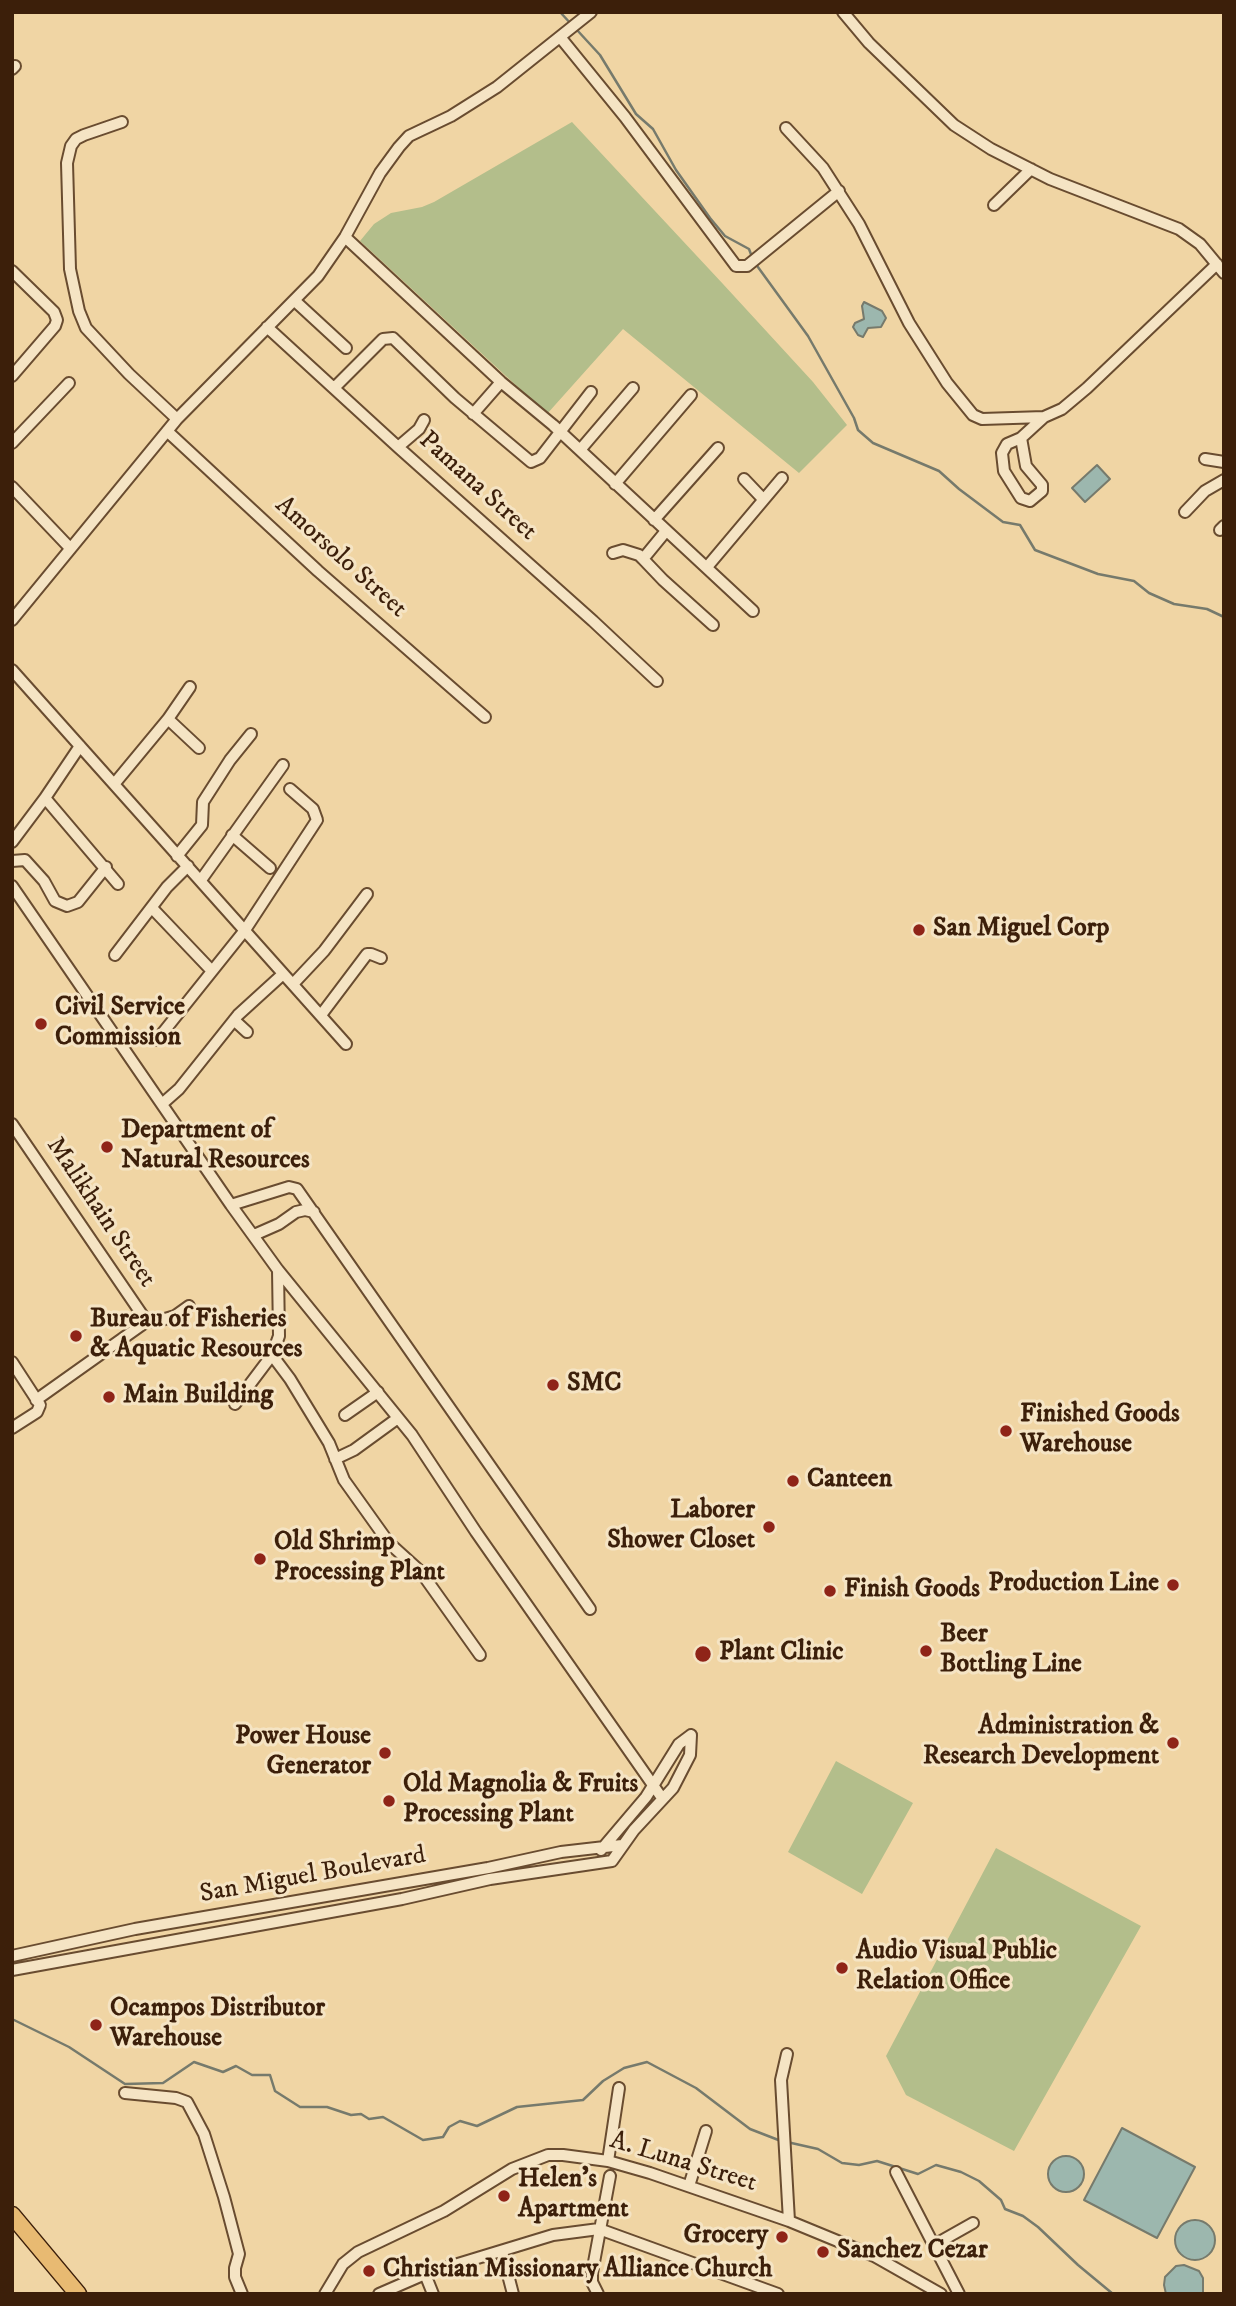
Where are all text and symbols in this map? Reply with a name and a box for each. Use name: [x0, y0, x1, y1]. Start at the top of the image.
street label: Pamana Street: [411, 426, 543, 548]
street label: Amorsolo Street: [268, 491, 412, 625]
place label: San Miguel Corp: [933, 914, 1109, 946]
marker: San Miguel Corp: [911, 922, 927, 938]
place label: Civil Service Commission: [55, 993, 185, 1054]
marker: Civil Service Commission: [33, 1016, 49, 1032]
place label: Department of Natural Resources: [121, 1116, 310, 1178]
street label: Malikhain Street: [38, 1132, 162, 1294]
marker: Department of Natural Resources: [99, 1139, 115, 1155]
place label: Bureau of Fisheries & Aquatic Resources: [90, 1305, 302, 1366]
marker: Bureau of Fisheries & Aquatic Resources: [68, 1328, 84, 1344]
place label: SMC: [567, 1369, 621, 1401]
marker: SMC: [545, 1377, 561, 1393]
place label: Main Building: [123, 1381, 273, 1413]
marker: Main Building: [101, 1389, 117, 1405]
place label: Finished Goods Warehouse: [1020, 1400, 1180, 1462]
marker: Finished Goods Warehouse: [998, 1423, 1014, 1439]
place label: Canteen: [807, 1465, 892, 1497]
marker: Canteen: [785, 1473, 801, 1489]
place label: Laborer Shower Closet: [607, 1496, 755, 1558]
marker: Laborer Shower Closet: [761, 1519, 777, 1535]
place label: Old Shrimp Processing Plant: [274, 1528, 445, 1590]
marker: Old Shrimp Processing Plant: [252, 1551, 268, 1567]
place label: Production Line: [988, 1569, 1159, 1601]
place label: Finish Goods: [844, 1575, 980, 1607]
marker: Production Line: [1165, 1577, 1181, 1593]
marker: Finish Goods: [822, 1583, 838, 1599]
place label: Beer Bottling Line: [940, 1620, 1082, 1682]
place label: Plant Clinic: [719, 1638, 843, 1670]
marker: Beer Bottling Line: [918, 1643, 934, 1659]
marker: Plant Clinic: [693, 1644, 713, 1664]
place label: Administration & Research Development: [923, 1712, 1159, 1774]
place label: Power House Generator: [235, 1722, 371, 1784]
marker: Administration & Research Development: [1165, 1735, 1181, 1751]
marker: Power House Generator: [377, 1745, 393, 1761]
place label: Old Magnolia & Fruits Processing Plant: [403, 1770, 638, 1831]
marker: Old Magnolia & Fruits Processing Plant: [381, 1793, 397, 1809]
street label: San Miguel Boulevard: [198, 1841, 428, 1911]
place label: Audio Visual Public Relation Office: [856, 1937, 1057, 1998]
marker: Audio Visual Public Relation Office: [834, 1960, 850, 1976]
place label: Ocampos Distributor Warehouse: [110, 1994, 325, 2056]
marker: Ocampos Distributor Warehouse: [88, 2017, 104, 2033]
street label: A. Luna Street: [606, 2126, 760, 2200]
place label: Helen's Apartment: [518, 2165, 629, 2226]
marker: Helen's Apartment: [496, 2188, 512, 2204]
place label: Grocery: [684, 2221, 768, 2253]
marker: Grocery: [774, 2229, 790, 2245]
place label: Sanchez Cezar: [837, 2236, 988, 2268]
marker: Sanchez Cezar: [815, 2244, 831, 2260]
place label: Christian Missionary Alliance Church: [383, 2255, 772, 2287]
marker: Christian Missionary Alliance Church: [361, 2263, 377, 2279]

